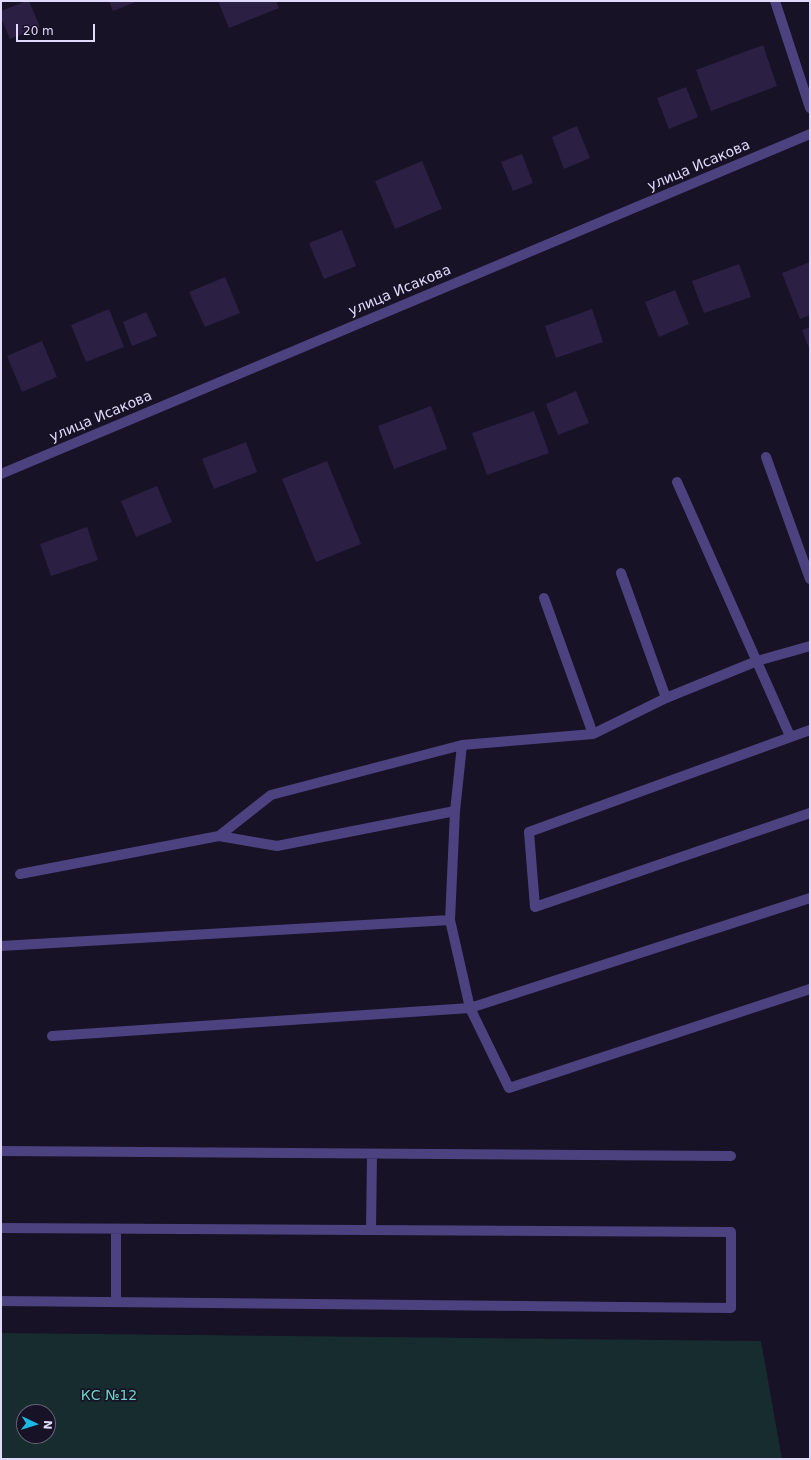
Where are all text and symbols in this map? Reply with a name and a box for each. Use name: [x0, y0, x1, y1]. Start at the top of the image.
scale bar: [18, 16, 97, 42]
text: 20 m: [23, 24, 54, 38]
street label: улица Исакова: [645, 137, 753, 195]
street label: улица Исакова: [346, 262, 454, 320]
street label: улица Исакова: [47, 388, 155, 446]
park label: КС №12: [81, 1388, 137, 1404]
north arrow: [16, 1404, 56, 1444]
text: N: [41, 1420, 54, 1430]

